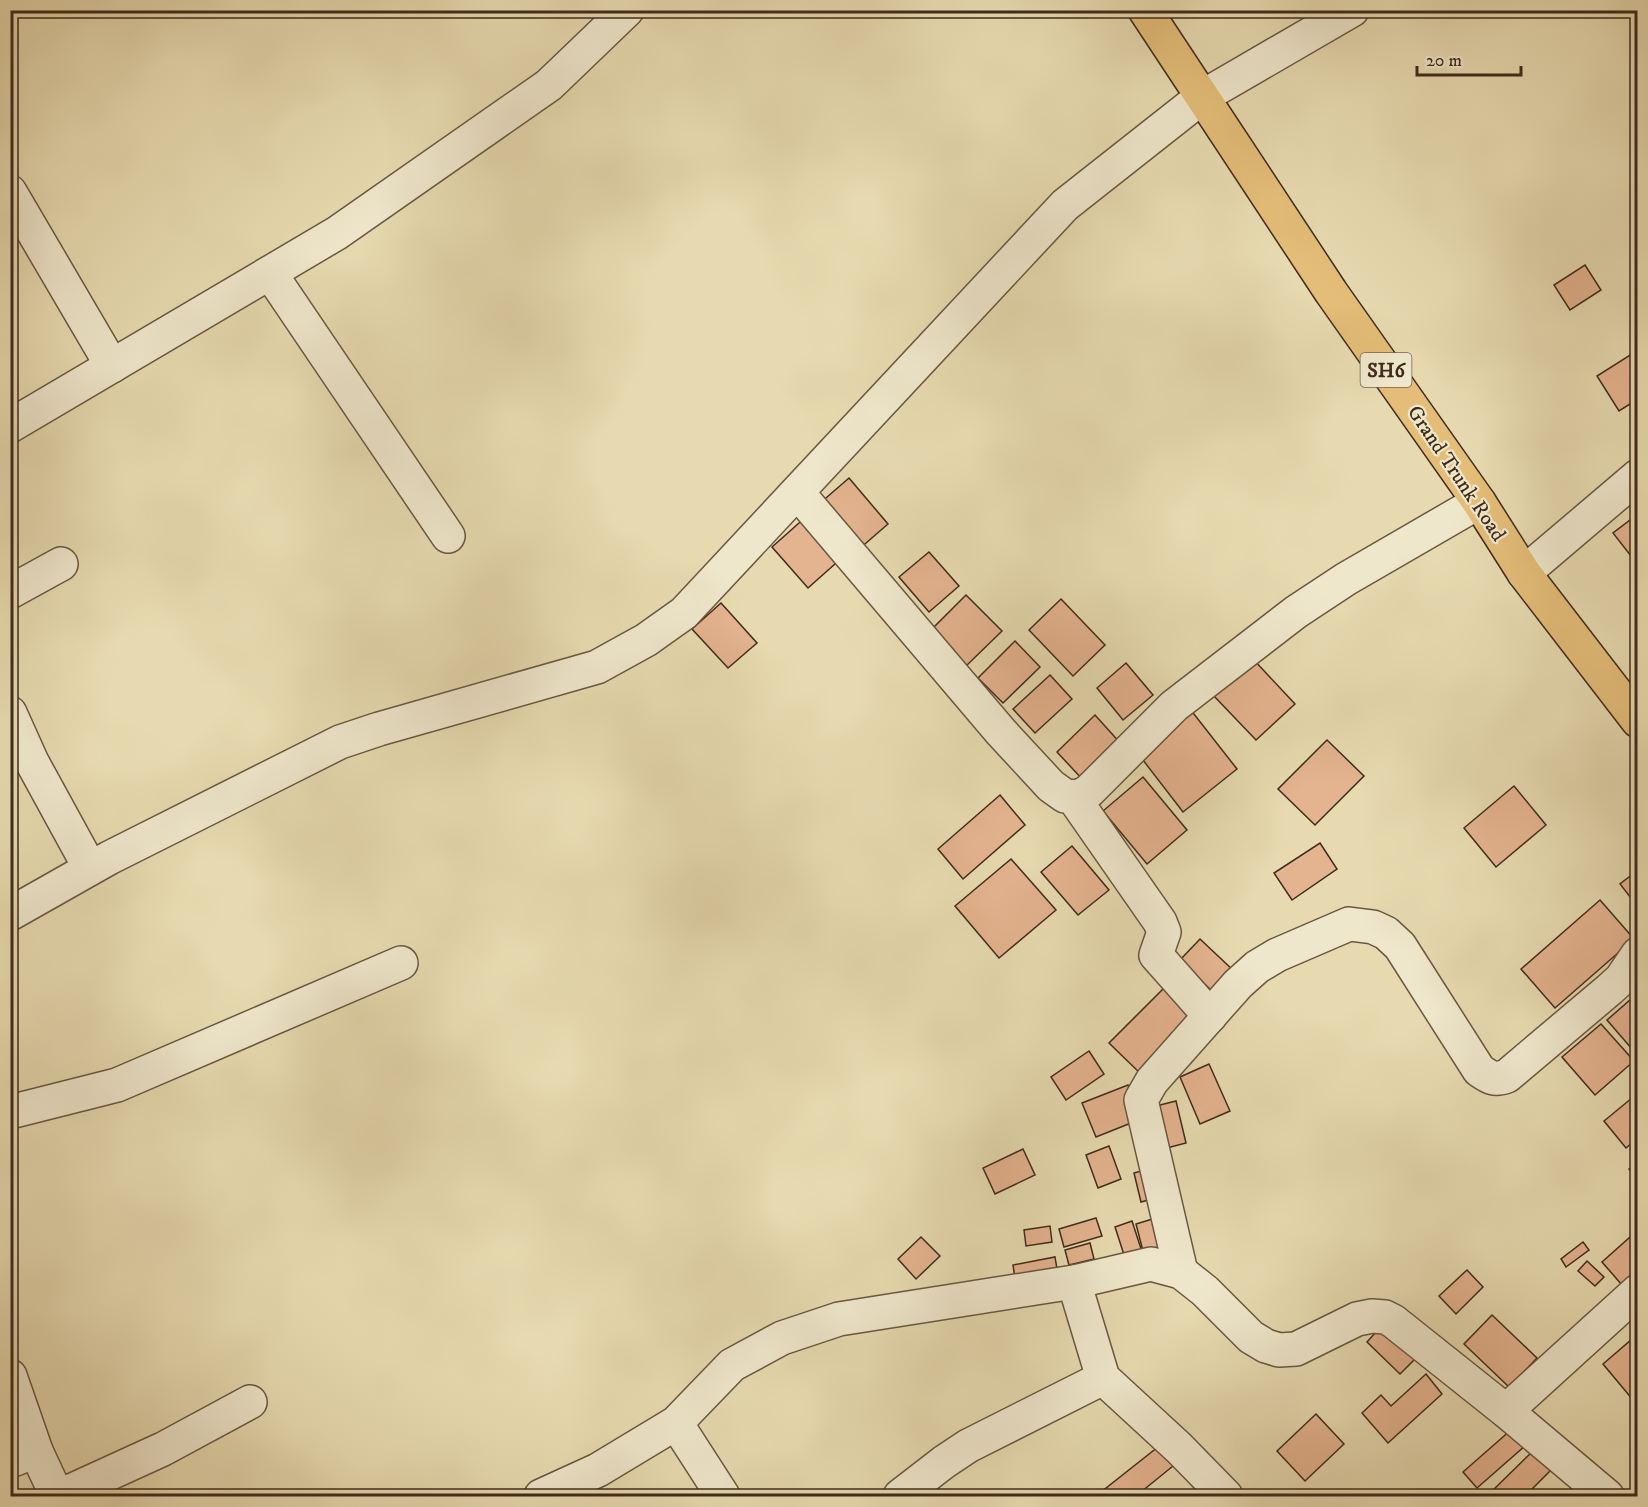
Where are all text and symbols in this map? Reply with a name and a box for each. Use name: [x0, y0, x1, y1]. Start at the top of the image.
scale bar: [1417, 39, 1520, 77]
text: 20 m: [1426, 50, 1462, 72]
road number: SH6: [1360, 353, 1412, 387]
street label: Grand Trunk Road: [1401, 401, 1512, 547]

